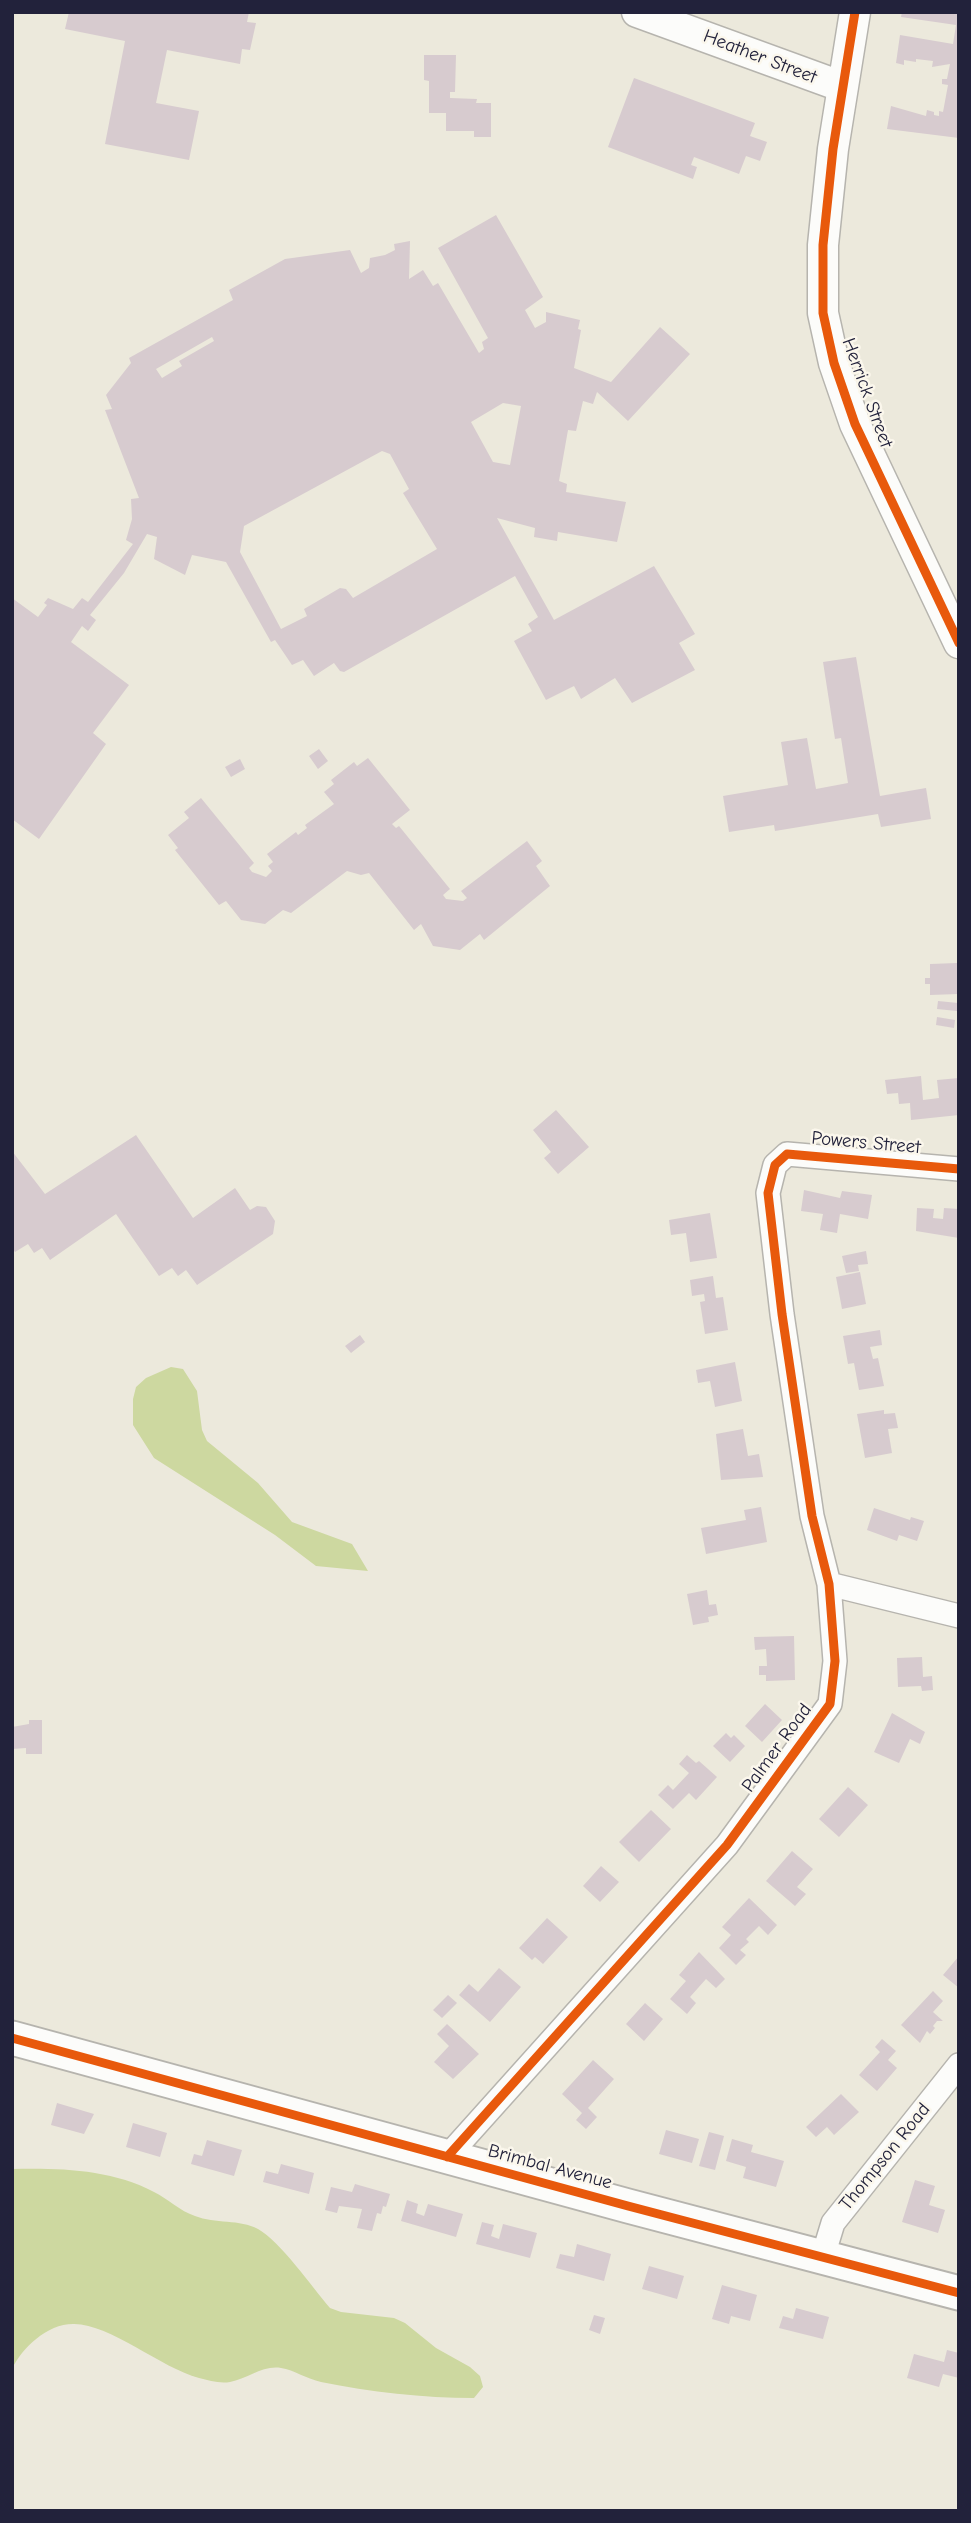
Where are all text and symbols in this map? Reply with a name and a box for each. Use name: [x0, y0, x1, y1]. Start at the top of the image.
street label: Heather Street: [700, 25, 820, 89]
street label: Herrick Street: [837, 335, 897, 451]
street label: Powers Street: [810, 1127, 922, 1159]
street label: Palmer Road: [737, 1699, 817, 1797]
street label: Thompson Road: [835, 2099, 935, 2215]
street label: Brimbal Avenue: [485, 2139, 615, 2195]

